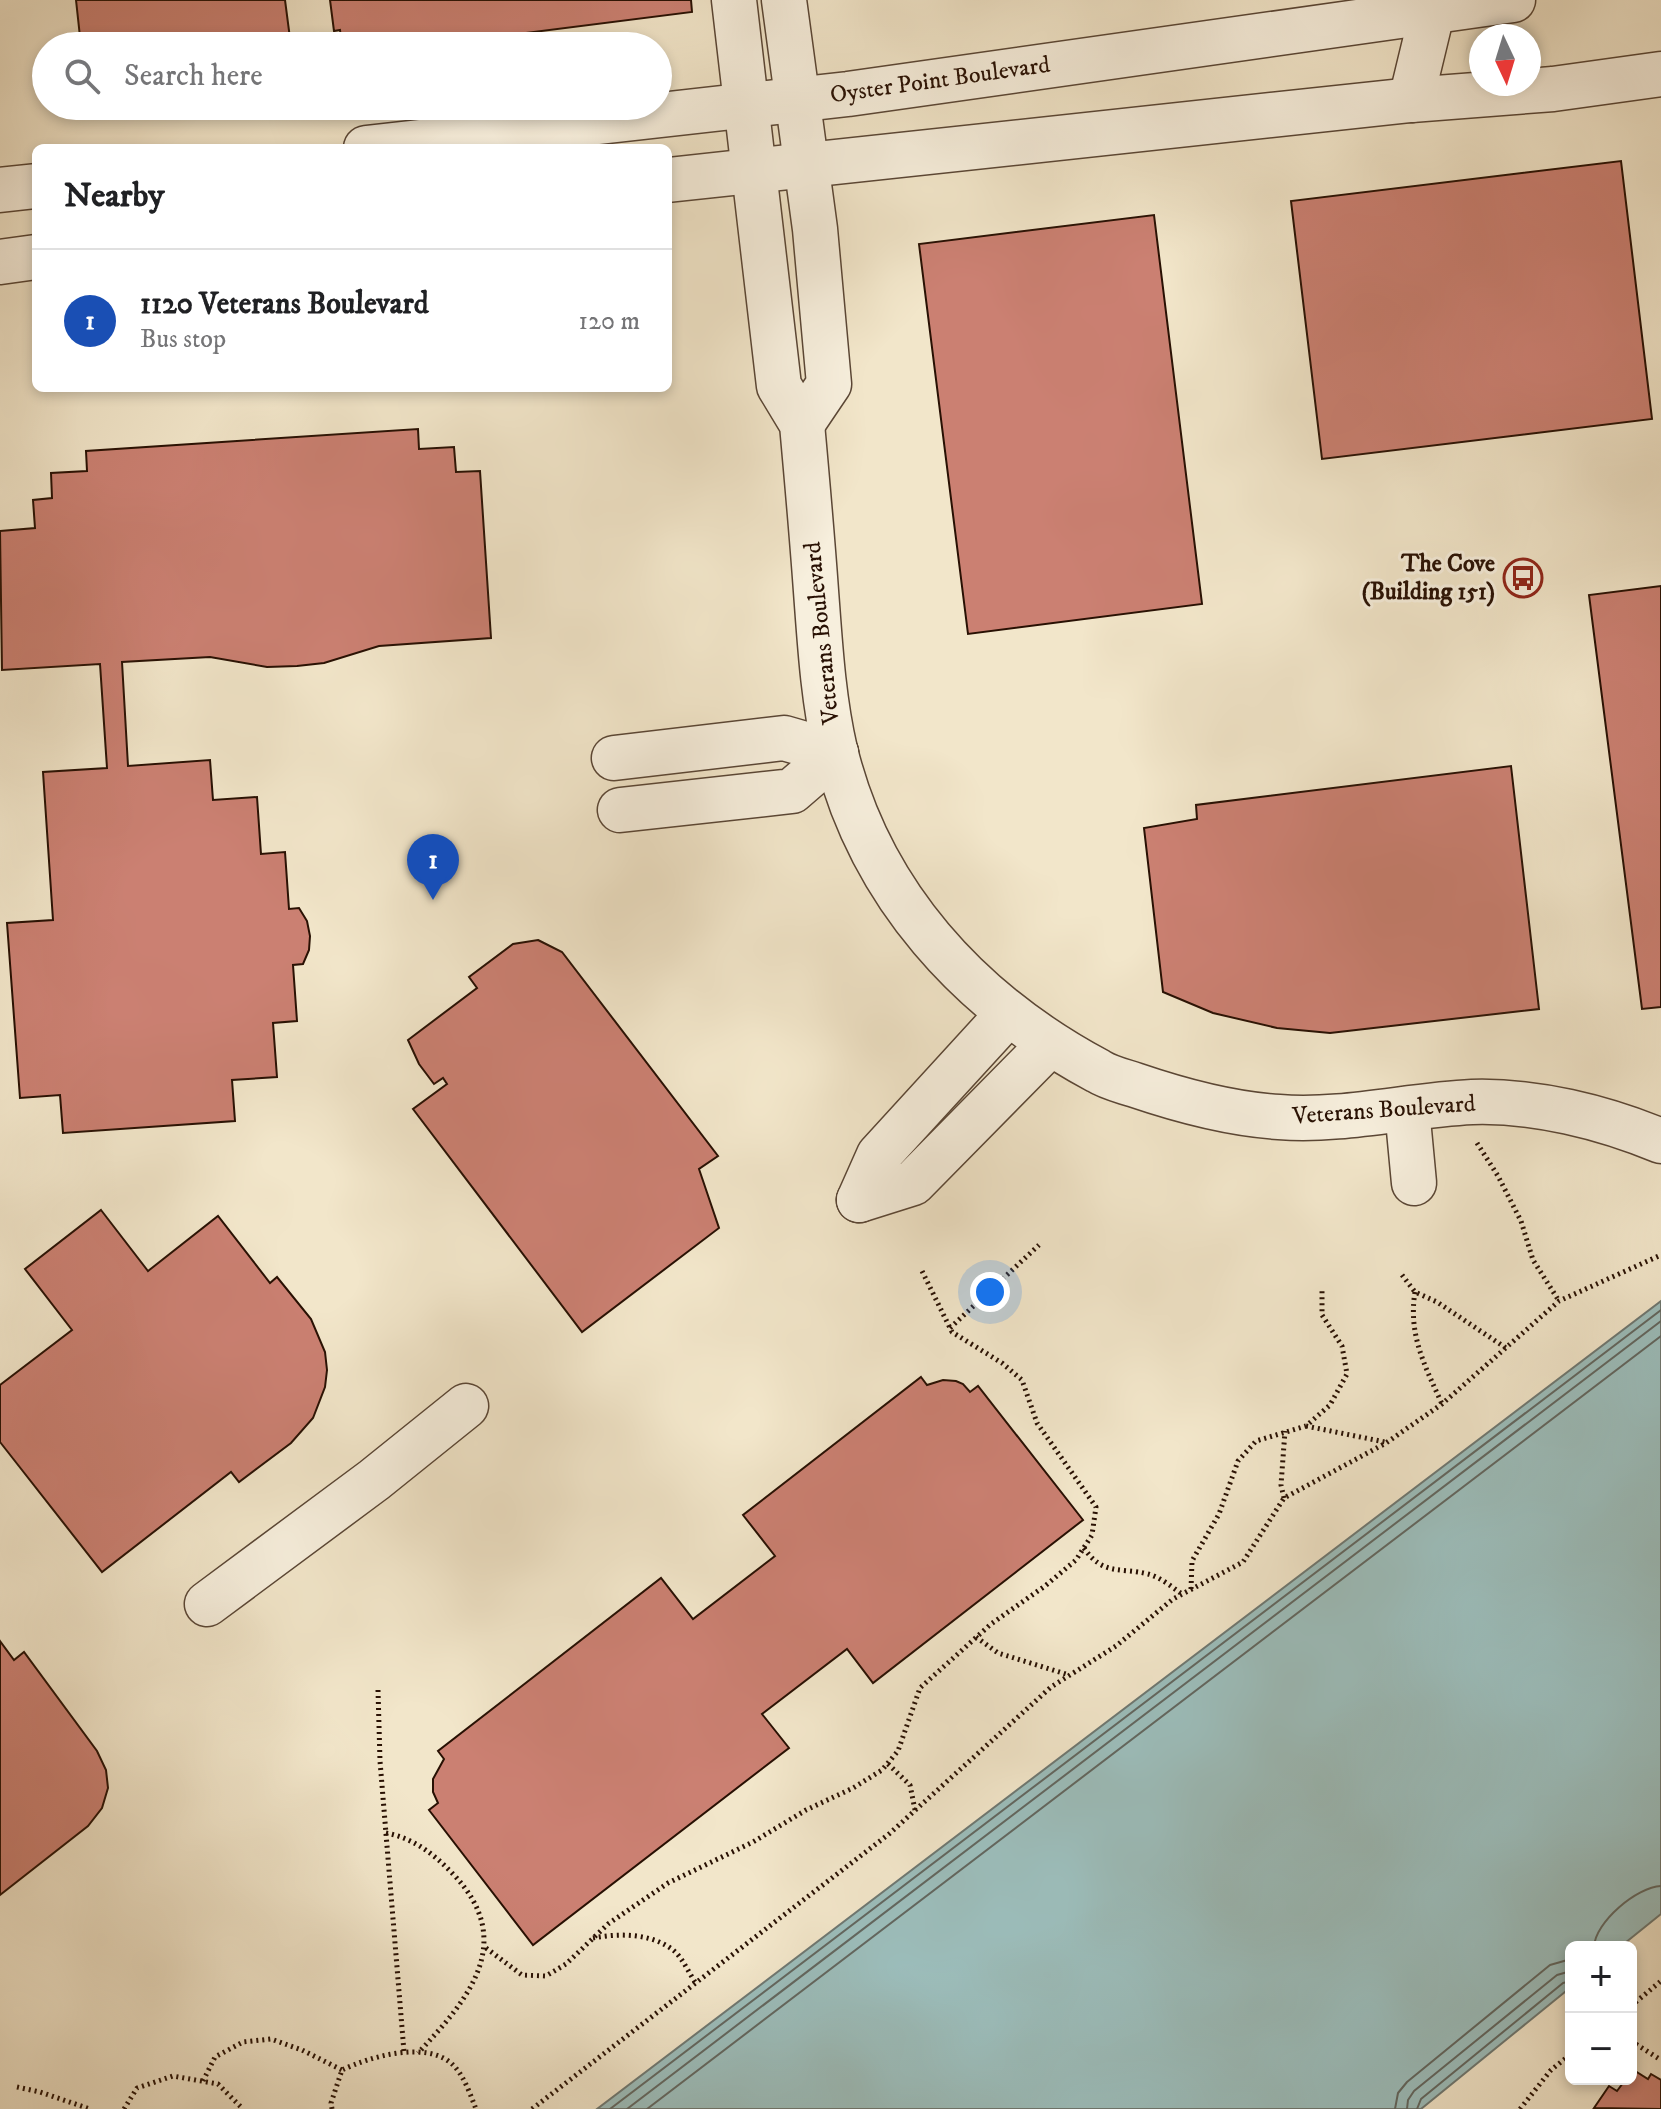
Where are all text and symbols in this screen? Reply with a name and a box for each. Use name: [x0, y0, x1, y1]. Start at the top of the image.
north arrow: [1469, 24, 1541, 96]
search box: [32, 32, 672, 120]
street label: Oyster Point Boulevard: [828, 50, 1052, 110]
icon: search: [60, 54, 104, 98]
text: Search here: [124, 58, 263, 95]
text: Nearby: [64, 175, 165, 217]
text: 1120 Veterans Boulevard: [140, 286, 429, 323]
text: 1: [85, 305, 95, 338]
text: 120 m: [579, 305, 640, 338]
text: Bus stop: [140, 323, 226, 356]
street label: Veterans Boulevard: [797, 540, 847, 727]
place label: The Cove (Building 151): [1362, 549, 1495, 607]
bus stop icon: The Cove (Building 151): [1502, 557, 1544, 599]
pin: 1: [407, 834, 459, 900]
street label: Veterans Boulevard: [1290, 1089, 1477, 1131]
your location: [970, 1272, 1010, 1312]
map controls: [1565, 1941, 1637, 2085]
button: +: [1565, 1941, 1637, 2013]
button: −: [1565, 2013, 1637, 2085]

